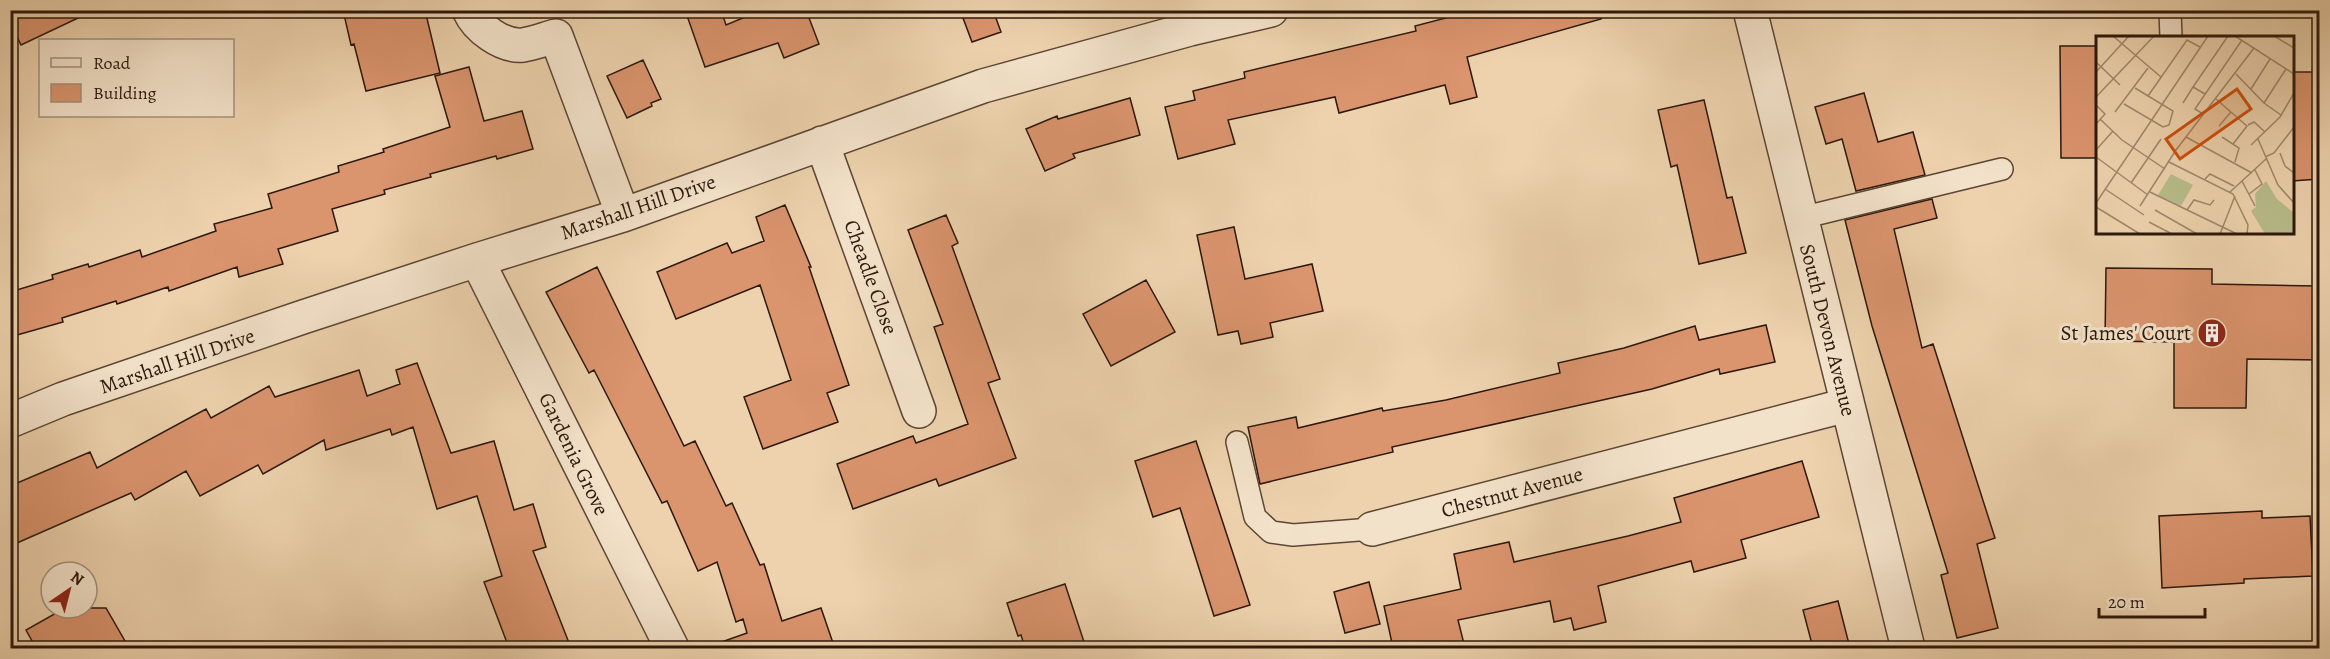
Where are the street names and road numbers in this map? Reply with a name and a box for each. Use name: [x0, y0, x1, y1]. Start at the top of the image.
street label: Marshall Hill Drive: [557, 167, 719, 247]
street label: Cheadle Close: [837, 216, 905, 338]
street label: South Devon Avenue: [1793, 241, 1863, 419]
street label: Marshall Hill Drive: [96, 321, 258, 401]
street label: Gardenia Grove: [532, 388, 616, 520]
street label: Chestnut Avenue: [1438, 460, 1586, 524]

